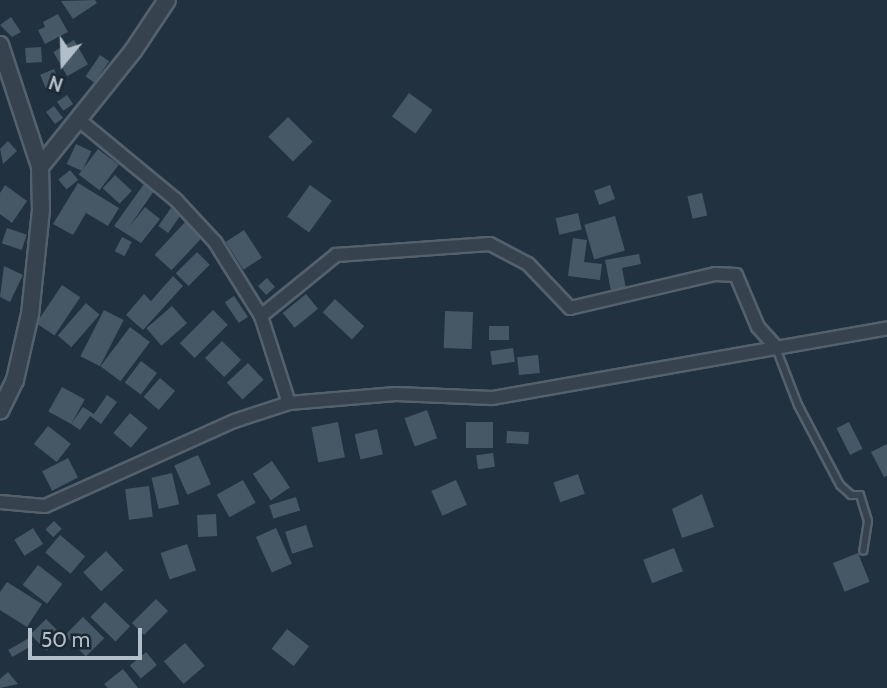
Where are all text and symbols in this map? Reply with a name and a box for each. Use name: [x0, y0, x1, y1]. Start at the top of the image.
north arrow: [28, 28, 98, 98]
text: N: [46, 70, 66, 96]
scale bar: [32, 614, 145, 658]
text: 50 m: [41, 627, 90, 652]

